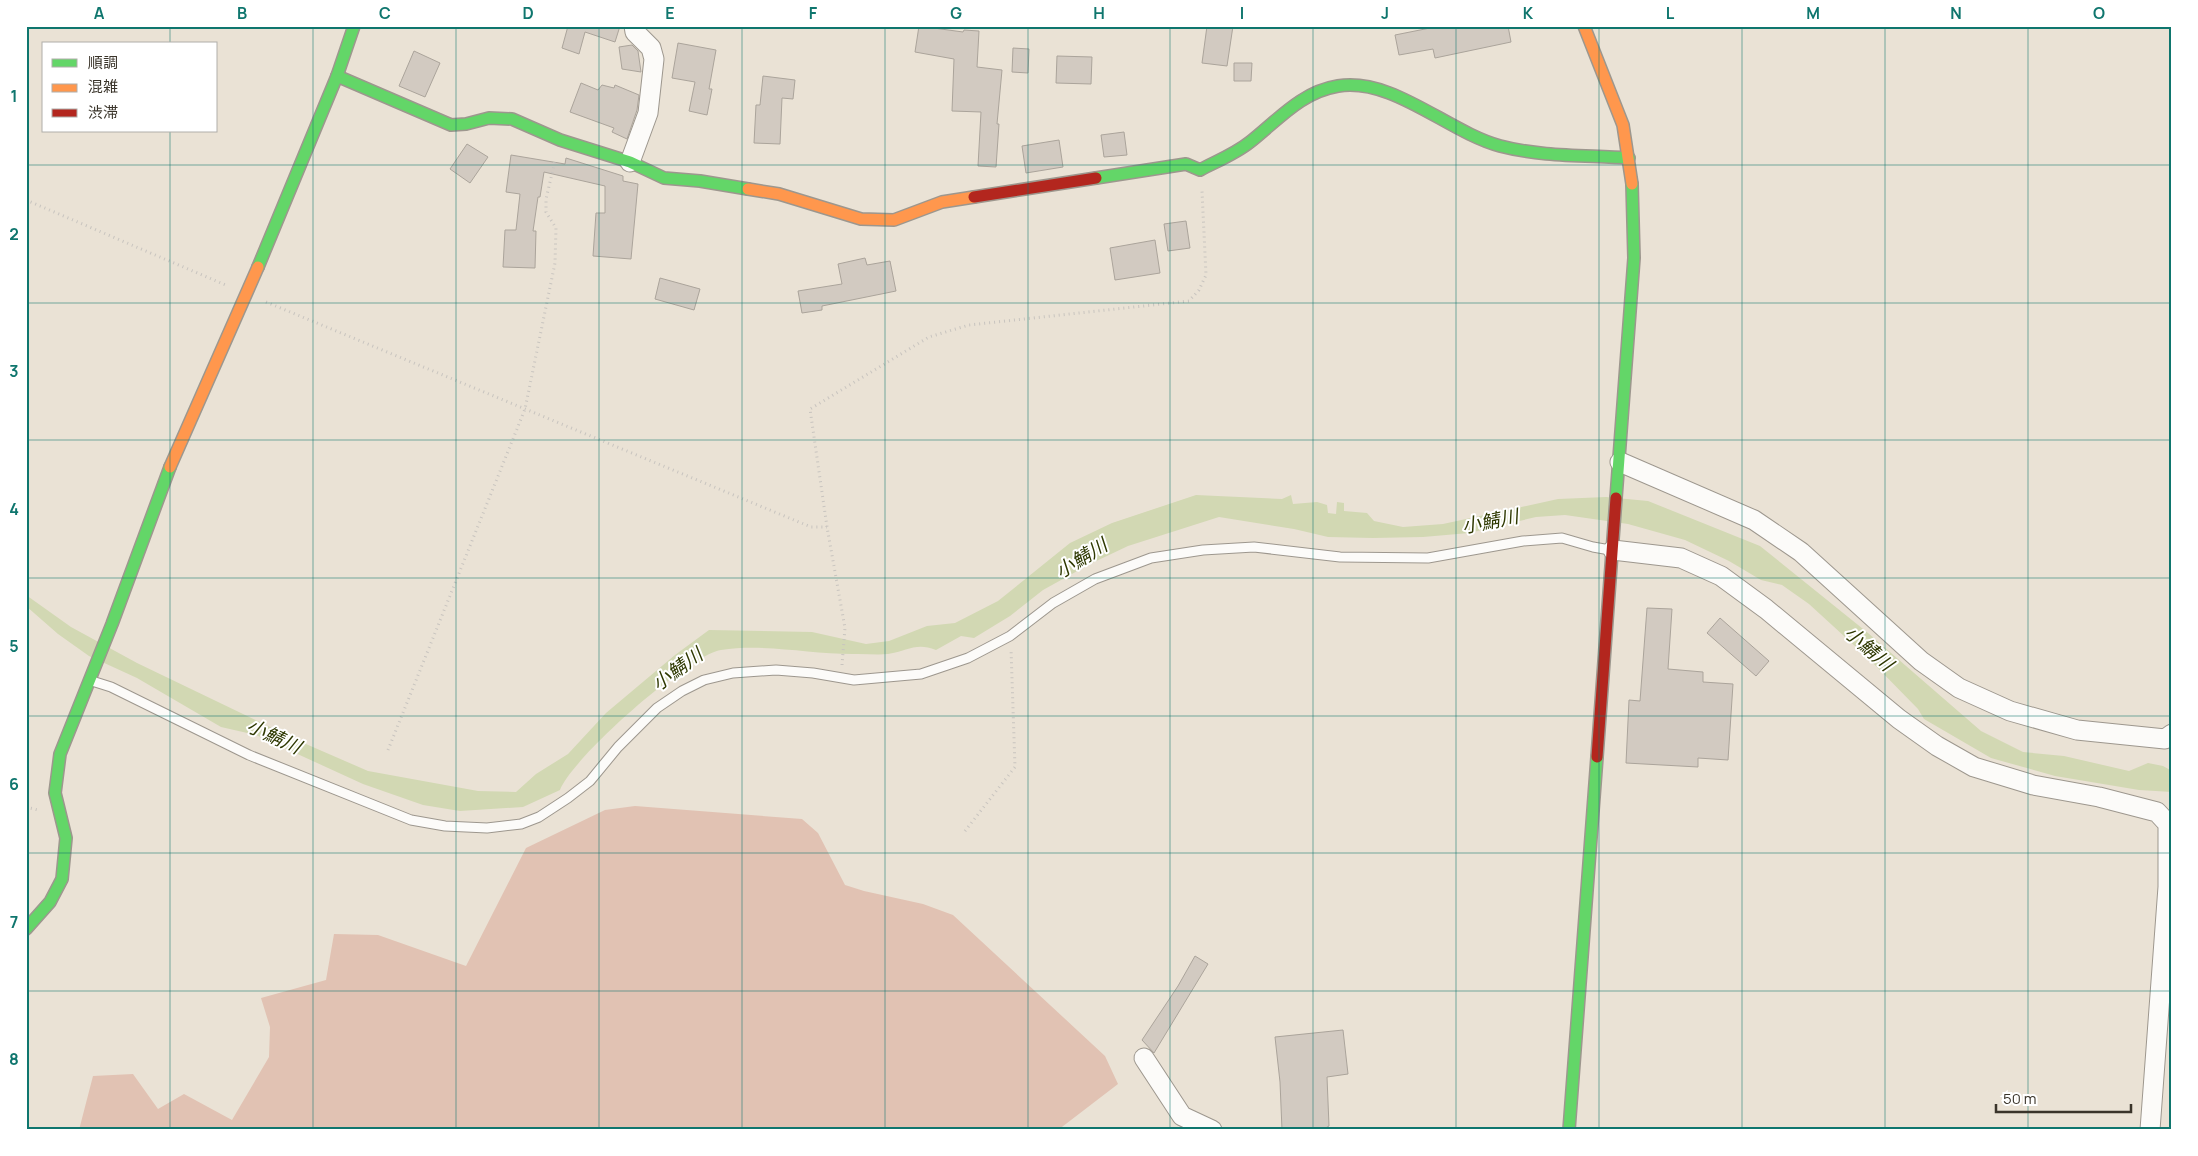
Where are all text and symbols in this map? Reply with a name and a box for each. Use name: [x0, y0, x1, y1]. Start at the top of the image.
text: A: [94, 2, 105, 24]
text: B: [237, 2, 247, 24]
text: C: [379, 2, 391, 24]
text: D: [522, 2, 534, 24]
text: E: [665, 2, 675, 24]
text: F: [809, 2, 818, 24]
text: G: [950, 2, 962, 24]
text: H: [1093, 2, 1105, 24]
text: I: [1240, 2, 1244, 24]
text: J: [1381, 2, 1389, 24]
text: K: [1523, 2, 1534, 24]
text: L: [1666, 2, 1675, 24]
text: M: [1806, 2, 1820, 24]
text: N: [1950, 2, 1962, 24]
text: O: [2093, 2, 2105, 24]
legend: [42, 42, 218, 132]
text: 順調: [88, 52, 118, 73]
text: 混雑: [88, 76, 118, 97]
text: 1: [10, 85, 18, 107]
text: 渋滞: [88, 102, 118, 123]
text: 2: [9, 223, 19, 245]
text: 3: [9, 360, 19, 382]
text: 4: [9, 498, 19, 520]
water label: 小鯖川: [1460, 502, 1522, 539]
water label: 小鯖川: [1050, 531, 1114, 584]
water label: 小鯖川: [1839, 619, 1901, 678]
text: 5: [9, 635, 19, 657]
water label: 小鯖川: [646, 641, 709, 696]
water label: 小鯖川: [243, 712, 307, 761]
text: 6: [9, 773, 19, 795]
text: 7: [10, 911, 18, 933]
text: 8: [9, 1048, 19, 1070]
scale bar: [1996, 1081, 2130, 1113]
text: 50 m: [2003, 1088, 2037, 1109]

